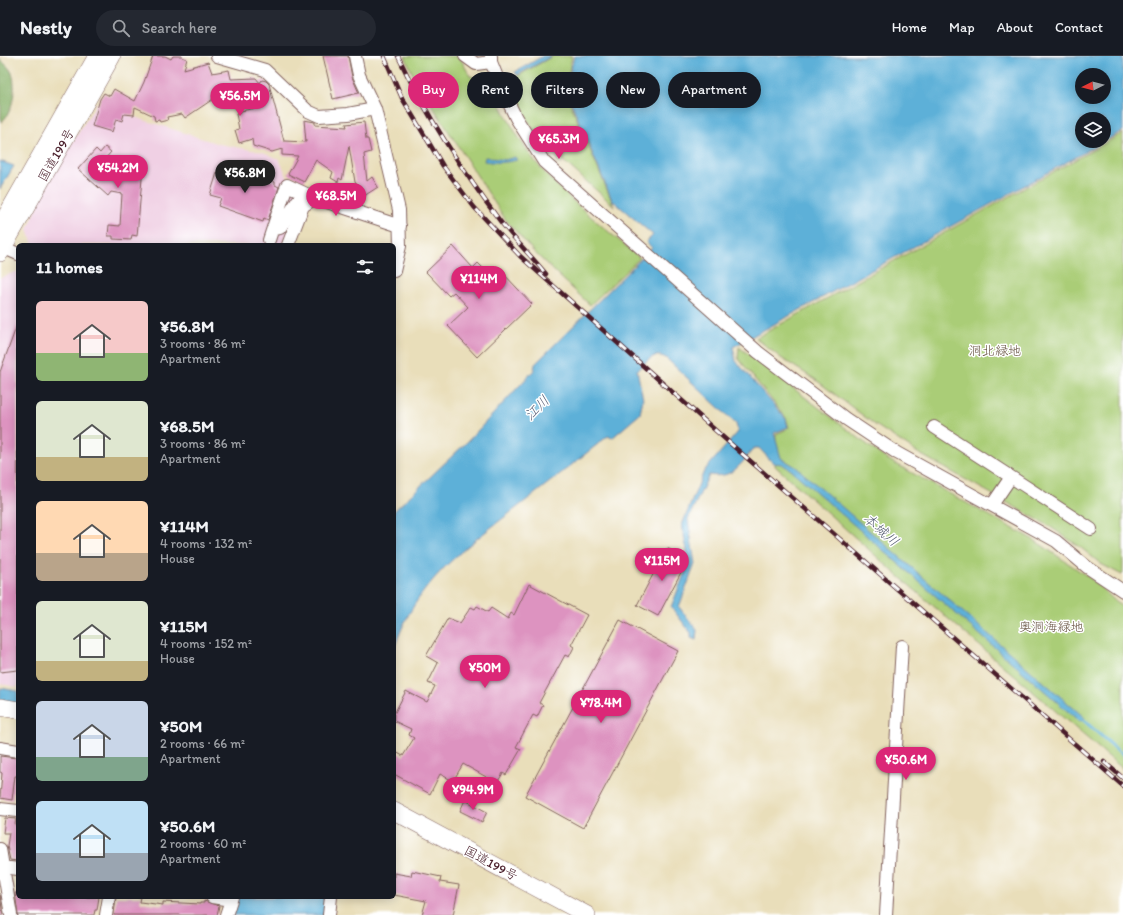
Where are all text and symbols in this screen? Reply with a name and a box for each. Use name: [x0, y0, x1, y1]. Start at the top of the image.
search box: [96, 10, 376, 46]
text: Nestly: [20, 16, 72, 39]
icon: search: [110, 17, 132, 39]
text: Search here: [142, 19, 217, 37]
text: Home: [892, 19, 927, 36]
text: Map: [949, 19, 975, 36]
text: About: [997, 19, 1033, 36]
text: Contact: [1055, 19, 1103, 36]
north arrow: [1075, 68, 1111, 104]
map controls: [1075, 68, 1111, 148]
chip: Buy: [408, 72, 459, 108]
chip: Rent: [467, 72, 523, 108]
chip: Filters: [531, 72, 598, 108]
chip: New: [606, 72, 660, 108]
chip: Apartment: [668, 72, 761, 108]
pin: ¥56.5M: [207, 83, 273, 117]
text: ¥56.5M: [219, 88, 261, 103]
button: layers: [1075, 112, 1111, 148]
street label: 国道199号: [35, 126, 77, 184]
pin: ¥65.3M: [526, 126, 592, 160]
text: ¥65.3M: [538, 131, 580, 146]
pin: ¥54.2M: [85, 155, 151, 189]
text: ¥54.2M: [97, 160, 139, 175]
pin: ¥56.8M: [212, 160, 278, 194]
text: ¥56.8M: [224, 165, 266, 180]
pin: ¥68.5M: [303, 183, 369, 217]
text: ¥68.5M: [315, 188, 357, 203]
icon: filters: [354, 256, 376, 278]
text: 11 homes: [36, 257, 103, 277]
pin: ¥114M: [451, 266, 507, 300]
text: ¥114M: [460, 271, 498, 286]
text: ¥56.8M: [160, 316, 214, 336]
icon: home: [68, 317, 116, 365]
text: 3 rooms · 86 m²: [160, 336, 246, 351]
park label: 洞北緑地: [969, 343, 1021, 358]
text: Apartment: [160, 351, 221, 366]
water label: 江川: [521, 392, 553, 424]
text: ¥68.5M: [160, 416, 214, 436]
icon: home: [68, 417, 116, 465]
text: 3 rooms · 86 m²: [160, 436, 246, 451]
text: Apartment: [160, 451, 221, 466]
water label: 本城川: [860, 510, 902, 550]
text: ¥114M: [160, 516, 209, 536]
icon: home: [68, 517, 116, 565]
text: 4 rooms · 132 m²: [160, 536, 252, 551]
pin: ¥115M: [634, 548, 690, 582]
text: House: [160, 551, 195, 566]
text: ¥115M: [644, 553, 680, 568]
text: ¥115M: [160, 616, 208, 636]
icon: home: [68, 617, 116, 665]
park label: 奥洞海緑地: [1018, 619, 1084, 634]
text: 4 rooms · 152 m²: [160, 636, 252, 651]
text: House: [160, 651, 195, 666]
pin: ¥50M: [461, 655, 509, 689]
text: ¥50M: [469, 660, 501, 675]
pin: ¥78.4M: [568, 690, 634, 724]
text: ¥78.4M: [580, 695, 622, 710]
text: ¥50M: [160, 716, 202, 736]
icon: home: [68, 717, 116, 765]
text: 2 rooms · 66 m²: [160, 736, 245, 751]
pin: ¥50.6M: [873, 747, 939, 781]
text: Apartment: [160, 751, 221, 766]
text: ¥50.6M: [885, 752, 927, 767]
pin: ¥94.9M: [440, 777, 506, 811]
text: ¥94.9M: [452, 782, 494, 797]
text: ¥50.6M: [160, 816, 215, 836]
icon: home: [68, 817, 116, 865]
text: 2 rooms · 60 m²: [160, 836, 246, 851]
street label: 国道199号: [462, 843, 520, 883]
text: Apartment: [160, 851, 221, 866]

